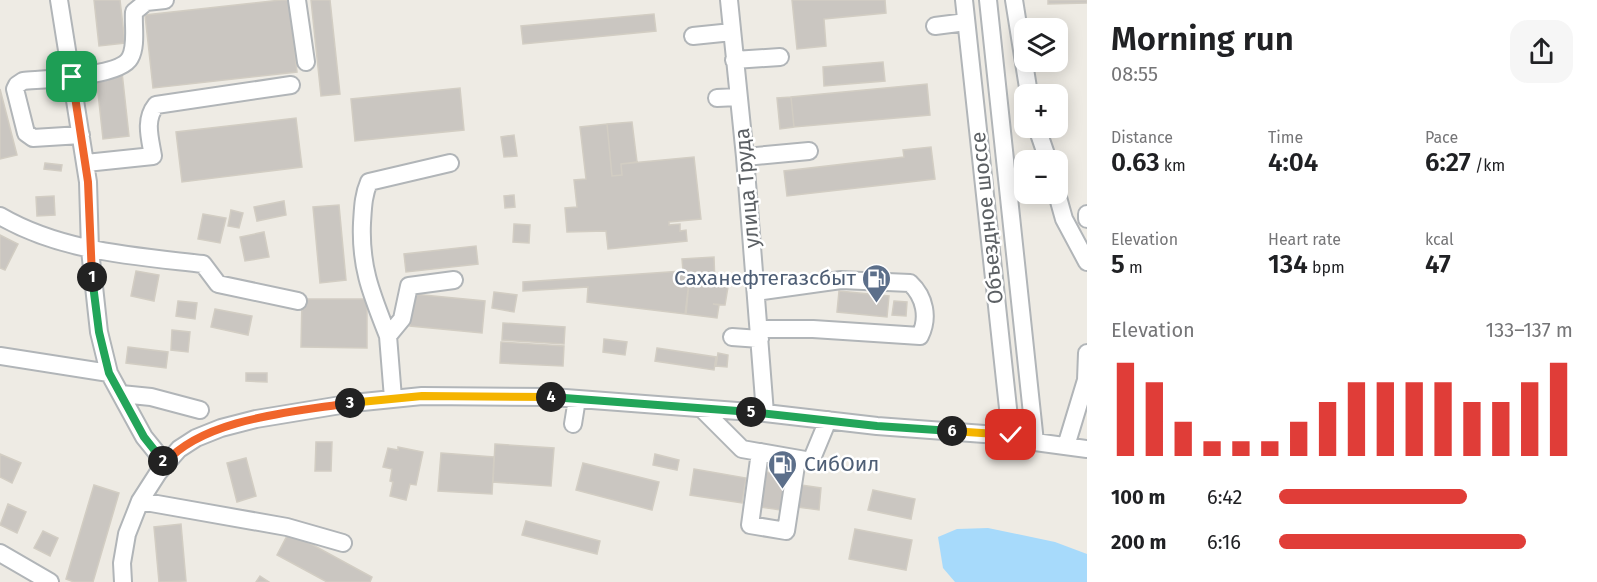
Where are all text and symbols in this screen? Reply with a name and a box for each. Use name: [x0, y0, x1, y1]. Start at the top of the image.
map controls: [1014, 18, 1068, 204]
button: layers: [1014, 18, 1068, 72]
text: Morning run: [1111, 19, 1294, 59]
button: share: [1510, 20, 1573, 83]
pin: [46, 51, 97, 102]
icon: arrive: [55, 60, 88, 93]
text: 08:55: [1111, 62, 1158, 86]
button: +: [1014, 84, 1068, 138]
street label: улица Труда: [729, 127, 765, 249]
text: Distance: [1111, 128, 1173, 147]
text: Time: [1268, 128, 1303, 147]
text: Pace: [1425, 128, 1458, 147]
street label: Объездное шоссе: [965, 131, 1009, 305]
text: 0.63: [1111, 147, 1160, 178]
text: 4:04: [1268, 147, 1318, 178]
text: 6:27: [1425, 147, 1471, 178]
button: −: [1014, 150, 1068, 204]
text: km: [1160, 156, 1186, 175]
text: /km: [1471, 156, 1505, 175]
text: Elevation: [1111, 230, 1178, 249]
text: Heart rate: [1268, 230, 1341, 249]
text: kcal: [1425, 230, 1454, 249]
text: 5: [1111, 249, 1125, 280]
text: 134: [1268, 249, 1308, 280]
text: 47: [1425, 249, 1451, 280]
text: m: [1125, 258, 1143, 277]
text: bpm: [1308, 258, 1345, 277]
pin: 1: [77, 262, 107, 292]
fuel station icon: Саханефтегазсбыт: [861, 262, 893, 304]
place label: Саханефтегазсбыт: [674, 265, 857, 291]
text: 1: [88, 267, 96, 286]
text: Elevation: [1111, 318, 1195, 342]
text: 133–137 m: [1486, 318, 1573, 342]
pin: 4: [536, 382, 566, 412]
text: 4: [546, 387, 556, 406]
pin: 3: [335, 388, 365, 418]
text: 3: [346, 393, 354, 412]
pin: 5: [736, 397, 766, 427]
text: 5: [747, 402, 755, 421]
pin: [985, 409, 1036, 460]
pin: 6: [937, 416, 967, 446]
icon: check: [994, 418, 1027, 451]
text: 6: [947, 421, 957, 440]
pin: 2: [148, 446, 178, 476]
fuel station icon: СибОил: [767, 448, 799, 490]
text: 2: [159, 451, 167, 470]
place label: СибОил: [804, 451, 879, 477]
text: 100 m: [1111, 485, 1165, 509]
text: 6:42: [1207, 485, 1243, 509]
text: 200 m: [1111, 530, 1166, 554]
text: 6:16: [1207, 530, 1241, 554]

